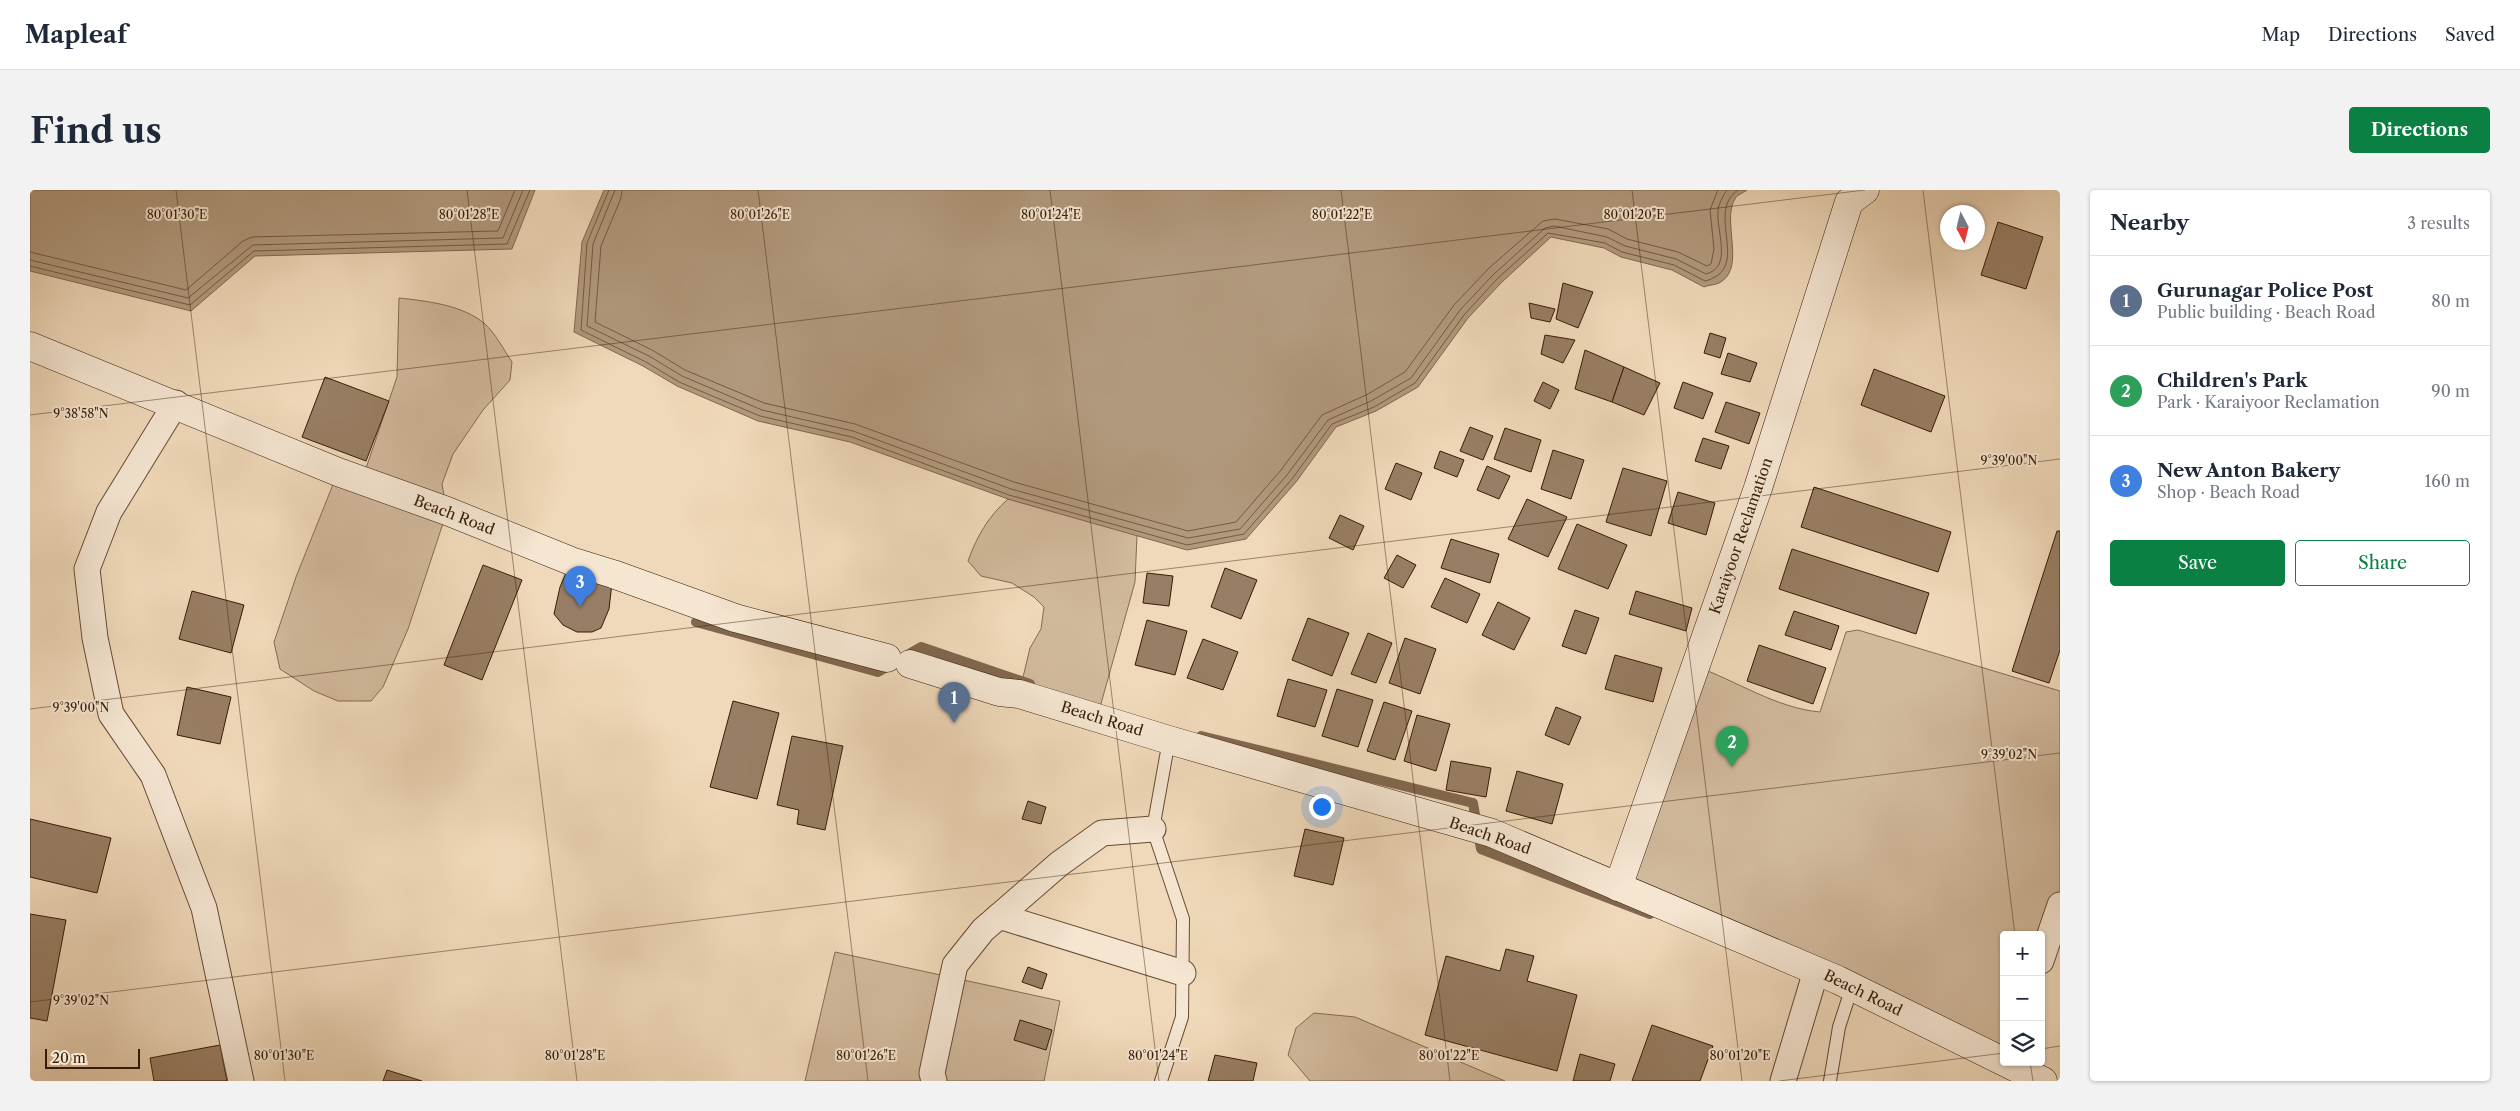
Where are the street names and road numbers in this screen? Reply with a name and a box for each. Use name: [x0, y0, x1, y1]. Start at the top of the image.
street label: Karaiyoor Reclamation: [1705, 454, 1776, 617]
street label: Beach Road: [411, 490, 497, 539]
street label: Beach Road: [1059, 697, 1146, 740]
street label: Beach Road: [1447, 813, 1534, 858]
street label: Beach Road: [1821, 965, 1906, 1020]

